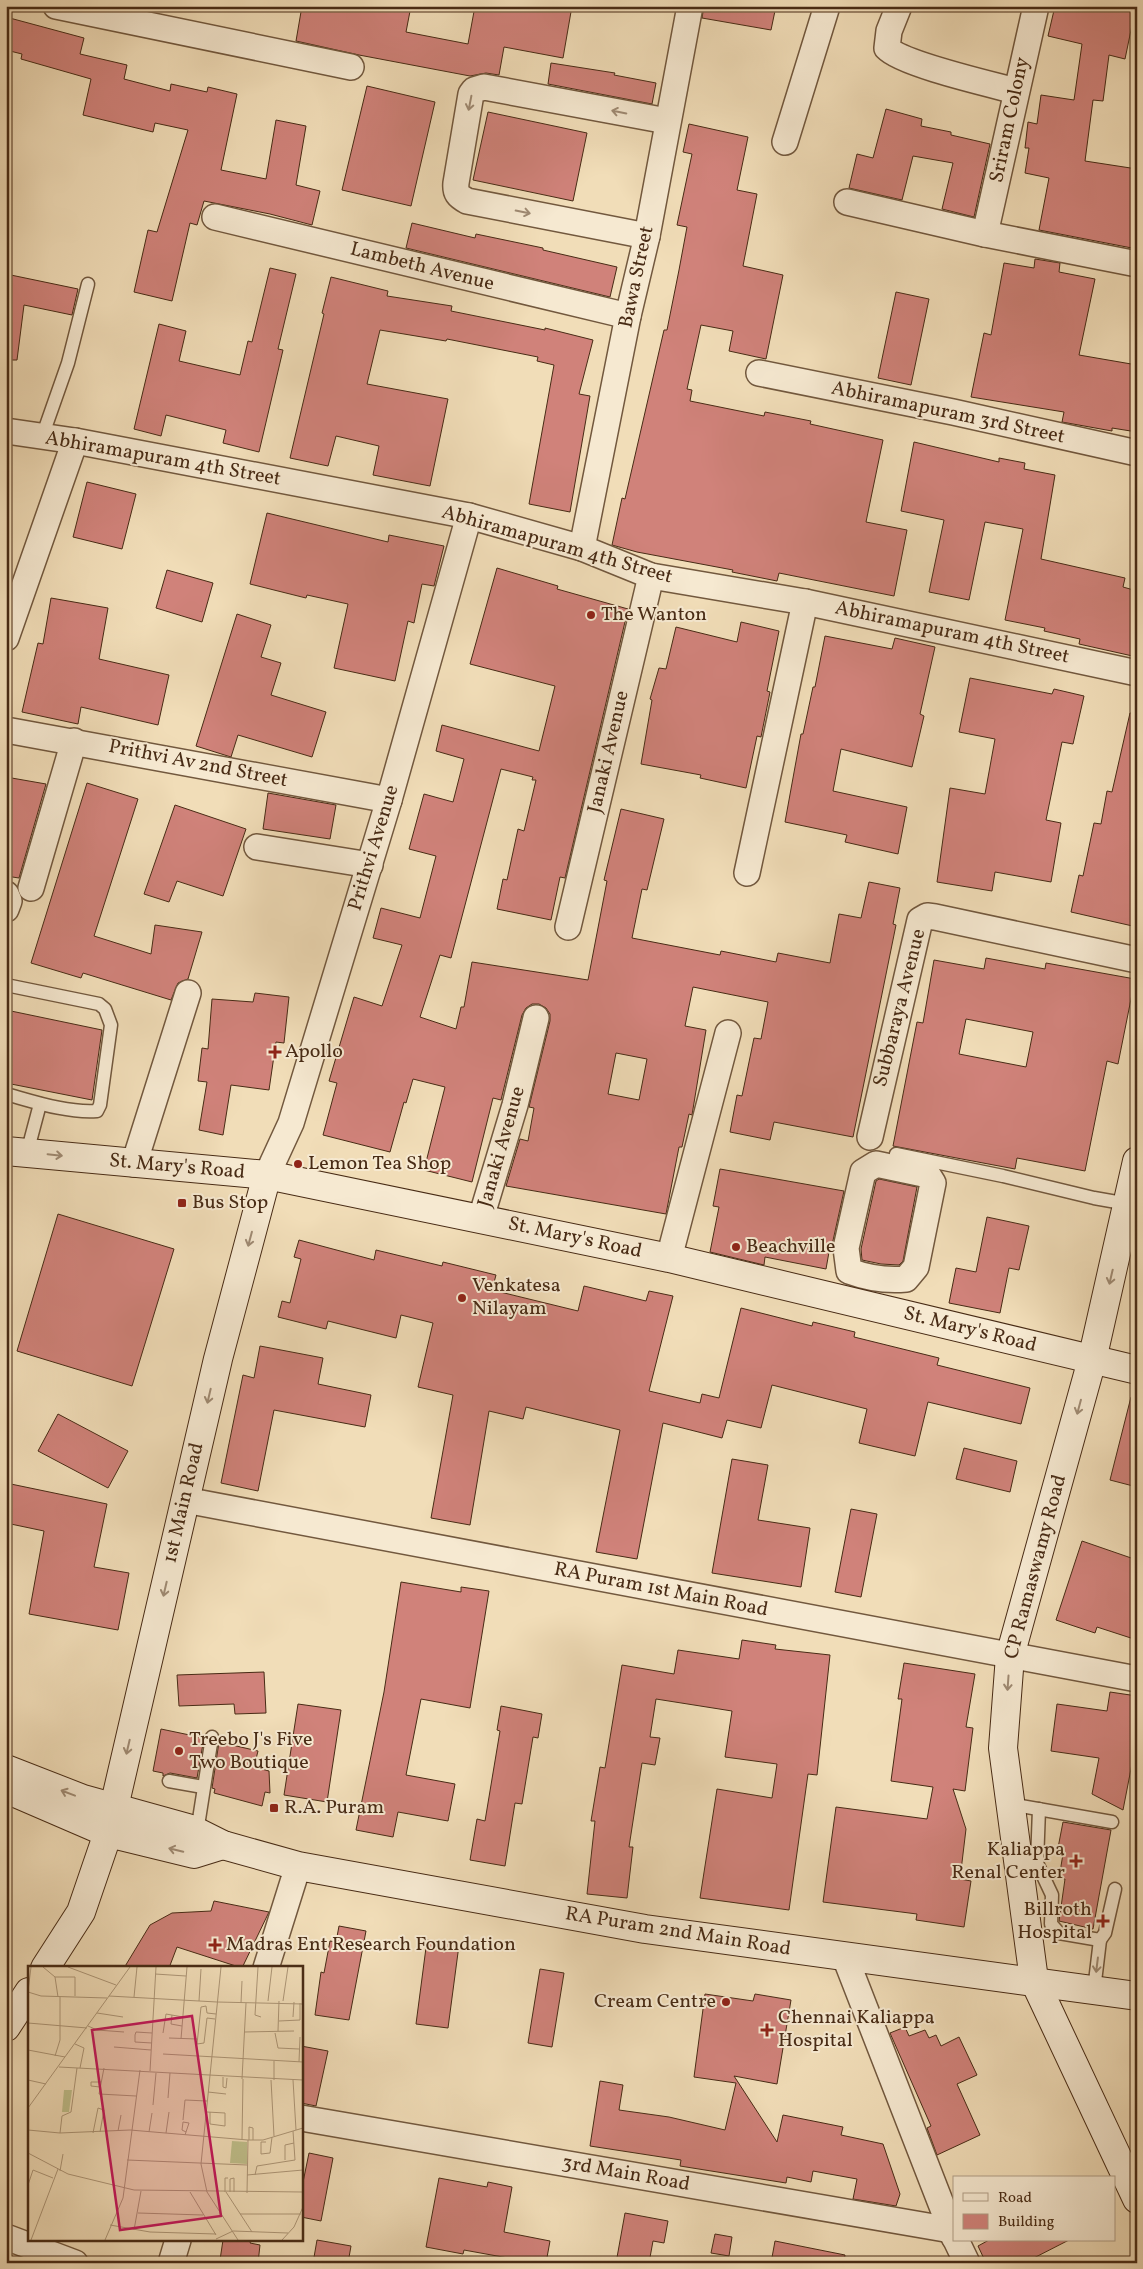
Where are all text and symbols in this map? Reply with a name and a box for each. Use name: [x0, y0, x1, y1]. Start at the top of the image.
street label: Sriram Colony: [983, 55, 1037, 185]
one-way arrow: [464, 95, 474, 111]
one-way arrow: [612, 107, 628, 117]
one-way arrow: [515, 207, 531, 217]
street label: Bawa Street: [613, 223, 661, 331]
street label: Lambeth Avenue: [347, 236, 497, 298]
street label: Abhiramapuram 3rd Street: [829, 375, 1067, 451]
street label: Abhiramapuram 4th Street: [43, 424, 283, 494]
street label: Abhiramapuram 4th Street: [438, 499, 676, 591]
street label: Abhiramapuram 4th Street: [832, 594, 1072, 672]
place label: The Wanton: [601, 601, 707, 629]
marker: The Wanton: [585, 609, 597, 621]
street label: Janaki Avenue: [581, 688, 637, 816]
street label: Prithvi Av 2nd Street: [106, 733, 290, 795]
street label: Prithvi Avenue: [342, 782, 406, 914]
street label: Subbaraya Avenue: [867, 926, 933, 1090]
place label: Apollo: [285, 1038, 343, 1066]
marker: Apollo: [269, 1046, 281, 1058]
street label: Janaki Avenue: [471, 1083, 533, 1211]
street label: St. Mary's Road: [108, 1147, 246, 1187]
place label: Lemon Tea Shop: [308, 1150, 451, 1178]
one-way arrow: [46, 1151, 62, 1160]
marker: Lemon Tea Shop: [292, 1158, 304, 1170]
place label: Bus Stop: [192, 1189, 268, 1217]
marker: Bus Stop: [176, 1197, 188, 1209]
street label: St. Mary's Road: [505, 1210, 645, 1266]
one-way arrow: [244, 1230, 254, 1246]
place label: Beachville: [746, 1233, 835, 1261]
marker: Beachville: [730, 1241, 742, 1253]
one-way arrow: [1106, 1268, 1115, 1284]
place label: Venkatesa Nilayam: [472, 1272, 561, 1323]
marker: Venkatesa Nilayam: [456, 1292, 468, 1304]
street label: St. Mary's Road: [901, 1300, 1039, 1360]
one-way arrow: [204, 1388, 213, 1404]
one-way arrow: [1074, 1399, 1083, 1415]
street label: 1st Main Road: [157, 1440, 211, 1566]
street label: CP Ramaswamy Road: [998, 1472, 1074, 1662]
street label: RA Puram 1st Main Road: [551, 1555, 771, 1625]
one-way arrow: [160, 1580, 169, 1596]
one-way arrow: [1003, 1674, 1013, 1690]
place label: Treebo J's Five Two Boutique: [189, 1726, 312, 1777]
one-way arrow: [123, 1739, 132, 1755]
marker: Treebo J's Five Two Boutique: [173, 1745, 185, 1757]
one-way arrow: [61, 1788, 76, 1797]
place label: R.A. Puram: [284, 1794, 384, 1822]
marker: R.A. Puram: [268, 1802, 280, 1814]
place label: Kaliappa Renal Center: [951, 1836, 1065, 1887]
one-way arrow: [168, 1845, 184, 1854]
marker: Kaliappa Renal Center: [1069, 1854, 1083, 1868]
place label: Billroth Hospital: [1017, 1896, 1092, 1947]
street label: RA Puram 2nd Main Road: [563, 1900, 793, 1964]
marker: Billroth Hospital: [1096, 1914, 1110, 1928]
place label: Madras Ent Research Foundation: [226, 1931, 516, 1959]
marker: Madras Ent Research Foundation: [208, 1938, 222, 1952]
one-way arrow: [1092, 1957, 1102, 1973]
inset map: [28, 1966, 302, 2242]
place label: Cream Centre: [594, 1988, 716, 2016]
marker: Cream Centre: [720, 1996, 732, 2008]
place label: Chennai Kaliappa Hospital: [778, 2004, 935, 2055]
marker: Chennai Kaliappa Hospital: [760, 2023, 774, 2037]
street label: 3rd Main Road: [560, 2149, 692, 2199]
legend: [953, 2176, 1116, 2242]
text: Road: [998, 2188, 1032, 2209]
text: Building: [998, 2212, 1055, 2233]

